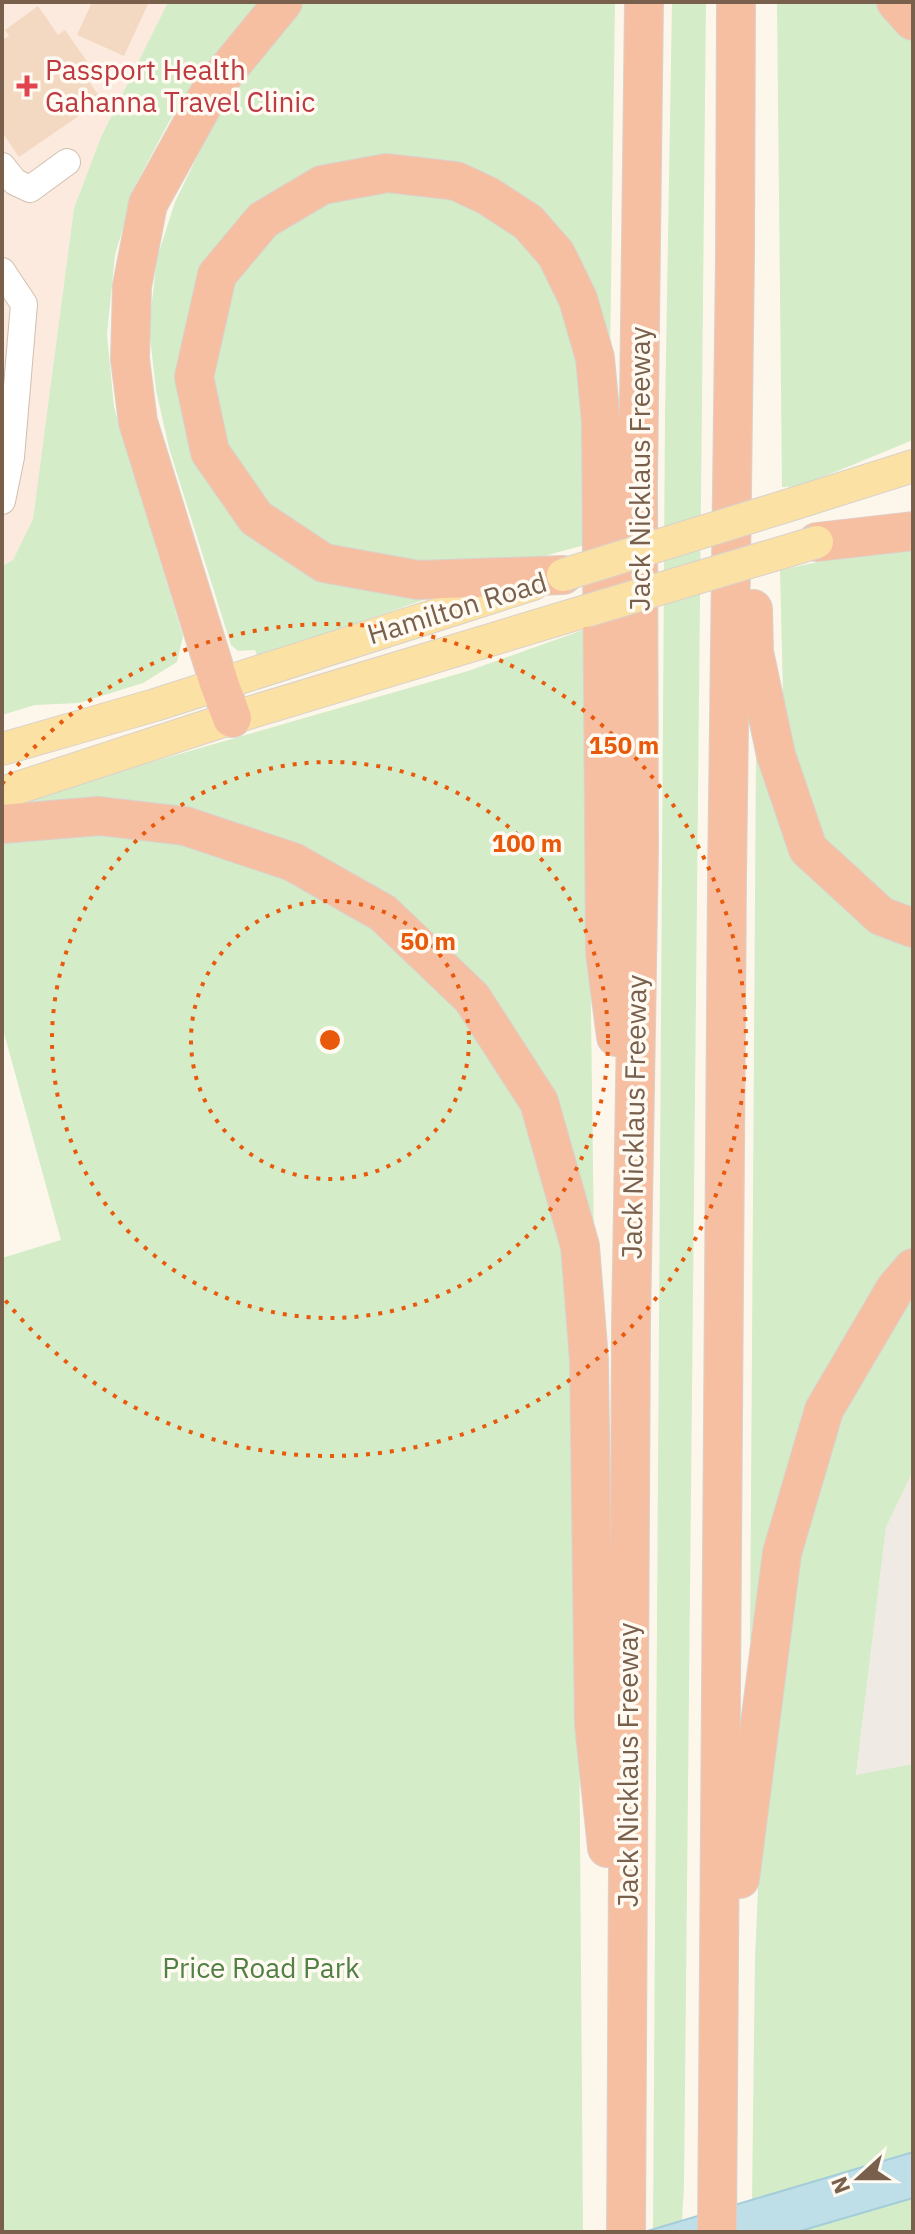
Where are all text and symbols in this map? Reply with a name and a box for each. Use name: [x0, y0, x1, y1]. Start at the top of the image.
place label: Passport Health Gahanna Travel Clinic: [45, 51, 315, 120]
marker: Passport Health Gahanna Travel Clinic: [16, 75, 38, 97]
street label: Jack Nicklaus Freeway: [621, 327, 658, 611]
street label: Hamilton Road: [363, 563, 551, 652]
text: 150 m: [589, 729, 659, 761]
text: 100 m: [492, 827, 562, 859]
text: 50 m: [400, 925, 456, 957]
street label: Jack Nicklaus Freeway: [613, 974, 654, 1260]
centre of rings: [316, 1026, 344, 1054]
street label: Jack Nicklaus Freeway: [609, 1623, 646, 1907]
park label: Price Road Park: [162, 1949, 360, 1986]
north arrow: [819, 2138, 899, 2218]
text: N: [823, 2173, 856, 2198]

